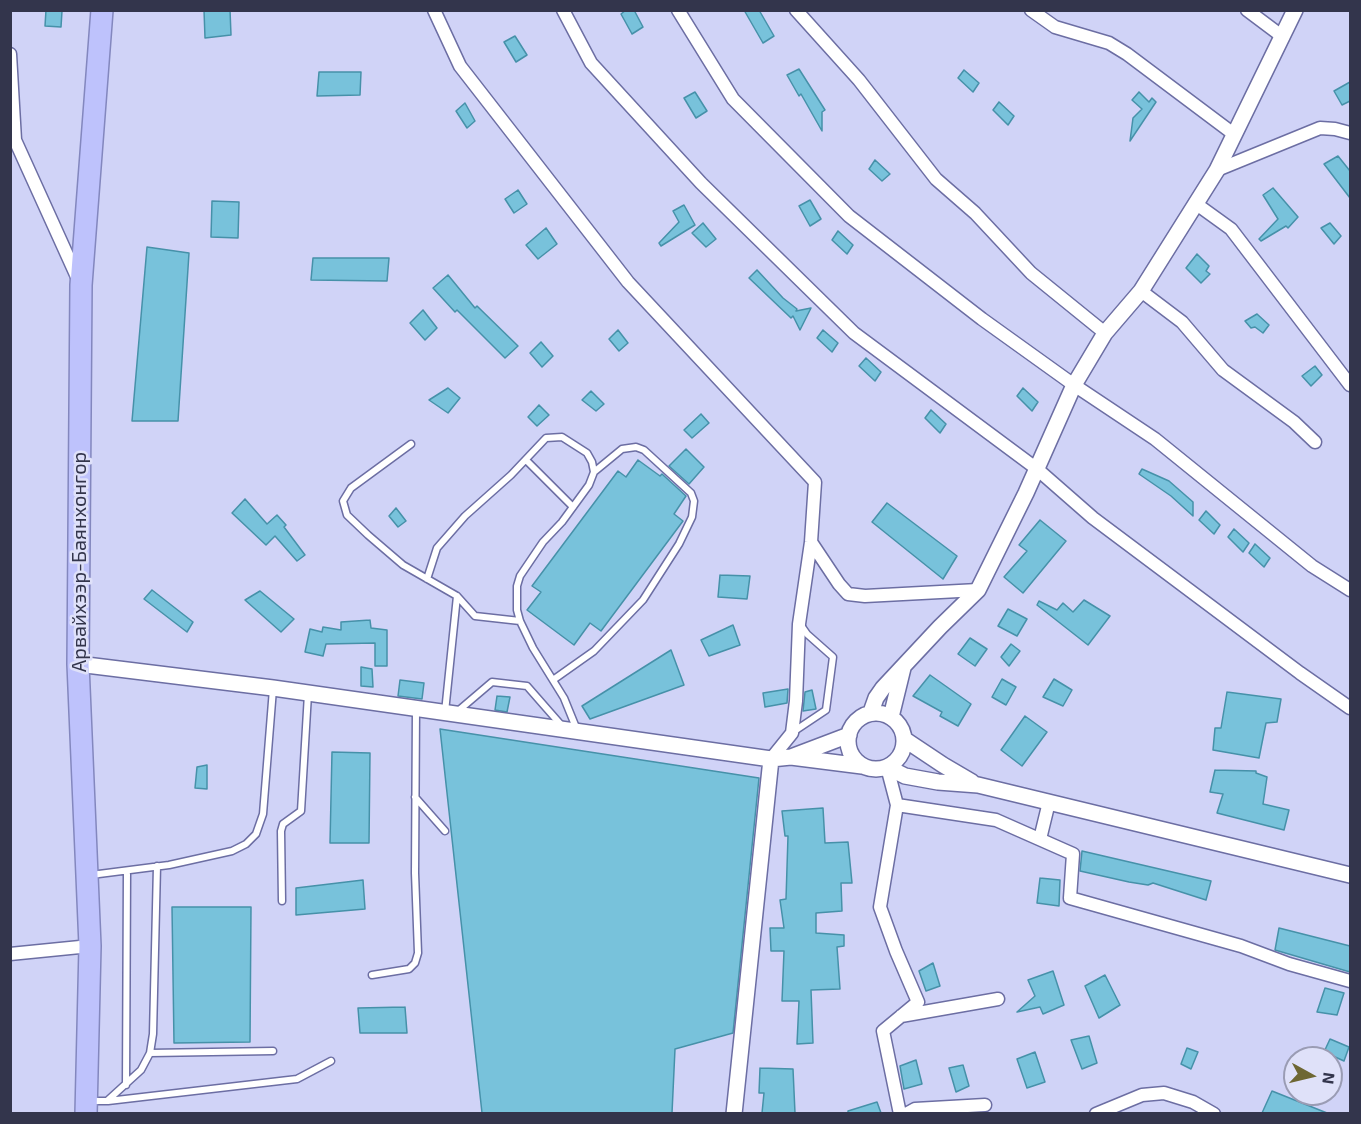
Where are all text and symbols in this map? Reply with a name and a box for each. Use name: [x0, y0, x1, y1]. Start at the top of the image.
street label: Арвайхээр-Баянхонгор: [67, 452, 91, 672]
north arrow: [1283, 1046, 1343, 1106]
text: N: [1319, 1071, 1340, 1085]

